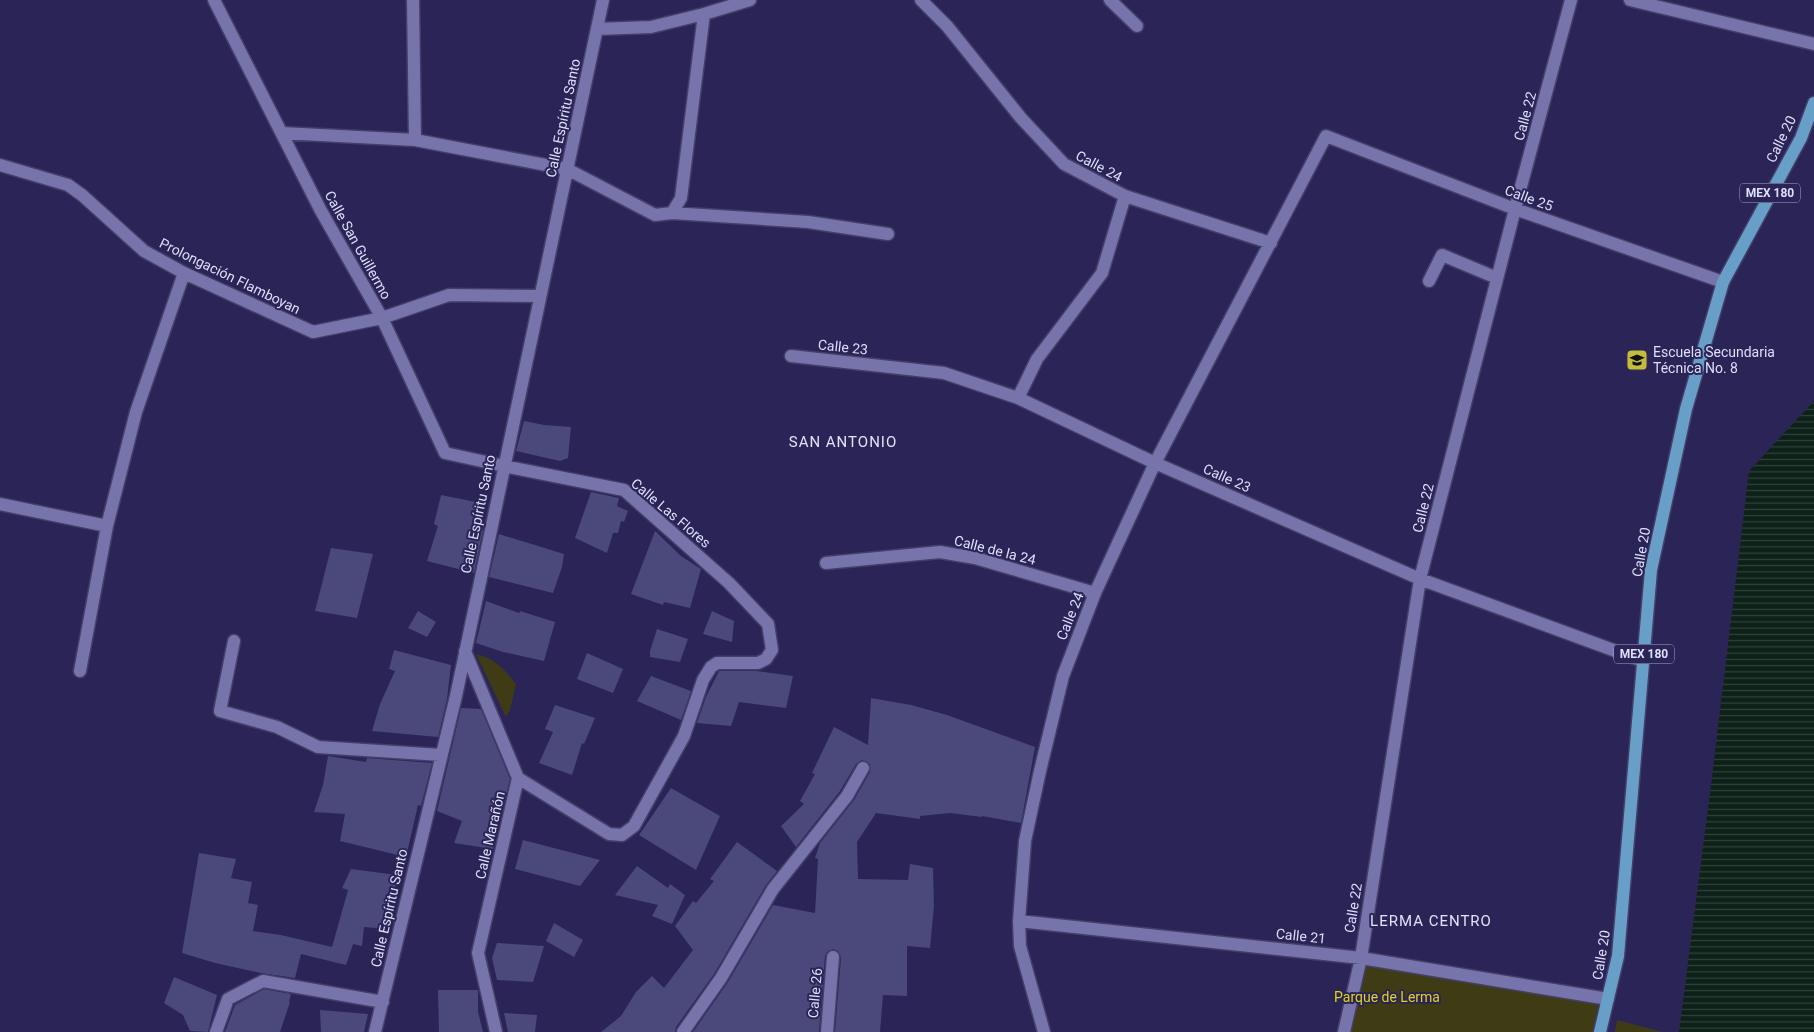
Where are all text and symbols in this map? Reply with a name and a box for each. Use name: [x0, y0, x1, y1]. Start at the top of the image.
street label: Calle Espíritu Santo: [543, 57, 583, 179]
street label: Calle 22: [1511, 90, 1539, 142]
street label: Calle 20: [1763, 113, 1799, 165]
street label: Calle 24: [1073, 147, 1125, 185]
street label: Calle 25: [1503, 182, 1555, 214]
road number: MEX 180: [1740, 184, 1800, 202]
street label: Calle San Guillermo: [322, 188, 394, 302]
street label: Prolongación Flamboyan: [157, 235, 303, 317]
street label: Calle 23: [817, 336, 869, 358]
place label: Escuela Secundaria Técnica No. 8: [1653, 344, 1775, 376]
school or university icon: Escuela Secundaria Técnica No. 8: [1625, 348, 1649, 372]
district label: SAN ANTONIO: [789, 433, 897, 451]
street label: Calle Espíritu Santo: [458, 453, 498, 575]
street label: Calle 23: [1201, 460, 1253, 496]
street label: Calle Las Flores: [628, 475, 714, 551]
street label: Calle 22: [1409, 482, 1437, 534]
street label: Calle 20: [1629, 526, 1653, 578]
street label: Calle de la 24: [953, 532, 1038, 568]
street label: Calle 24: [1053, 590, 1087, 642]
road number: MEX 180: [1614, 644, 1674, 664]
street label: Calle Marañón: [472, 789, 508, 881]
street label: Calle Espíritu Santo: [368, 847, 410, 969]
street label: Calle 22: [1341, 882, 1365, 934]
district label: LERMA CENTRO: [1370, 912, 1492, 930]
street label: Calle 21: [1275, 925, 1327, 947]
street label: Calle 20: [1589, 929, 1613, 981]
street label: Calle 26: [805, 967, 825, 1019]
park label: Parque de Lerma: [1334, 989, 1440, 1005]

